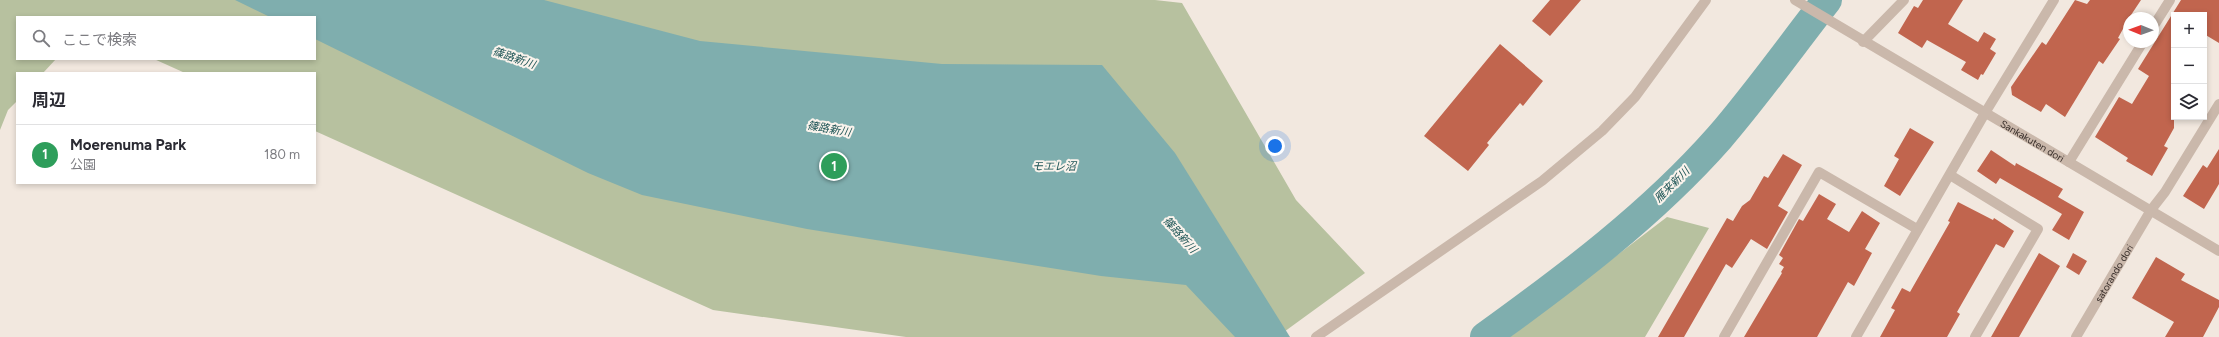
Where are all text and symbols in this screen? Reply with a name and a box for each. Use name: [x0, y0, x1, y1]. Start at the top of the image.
north arrow: [2123, 12, 2159, 48]
map controls: [2171, 12, 2207, 120]
button: +: [2171, 12, 2207, 48]
search box: [16, 16, 316, 60]
icon: search: [30, 27, 52, 49]
text: ここで検索: [62, 31, 137, 49]
water label: 篠路新川: [491, 45, 538, 72]
button: −: [2171, 48, 2207, 84]
button: layers: [2171, 84, 2207, 120]
text: 周辺: [32, 90, 66, 110]
street label: Sankakuten dori: [1998, 117, 2067, 164]
water label: 篠路新川: [806, 119, 853, 139]
text: Moerenuma Park: [70, 136, 186, 154]
your location: [1265, 136, 1285, 156]
text: 1: [42, 147, 48, 162]
text: 180 m: [264, 147, 300, 162]
pin: 1: [821, 151, 847, 181]
text: 公園: [70, 157, 96, 172]
water label: モエレ沼: [1032, 160, 1078, 173]
water label: 雁来新川: [1652, 164, 1693, 205]
water label: 篠路新川: [1160, 214, 1200, 256]
street label: satorando dori: [2091, 242, 2136, 305]

